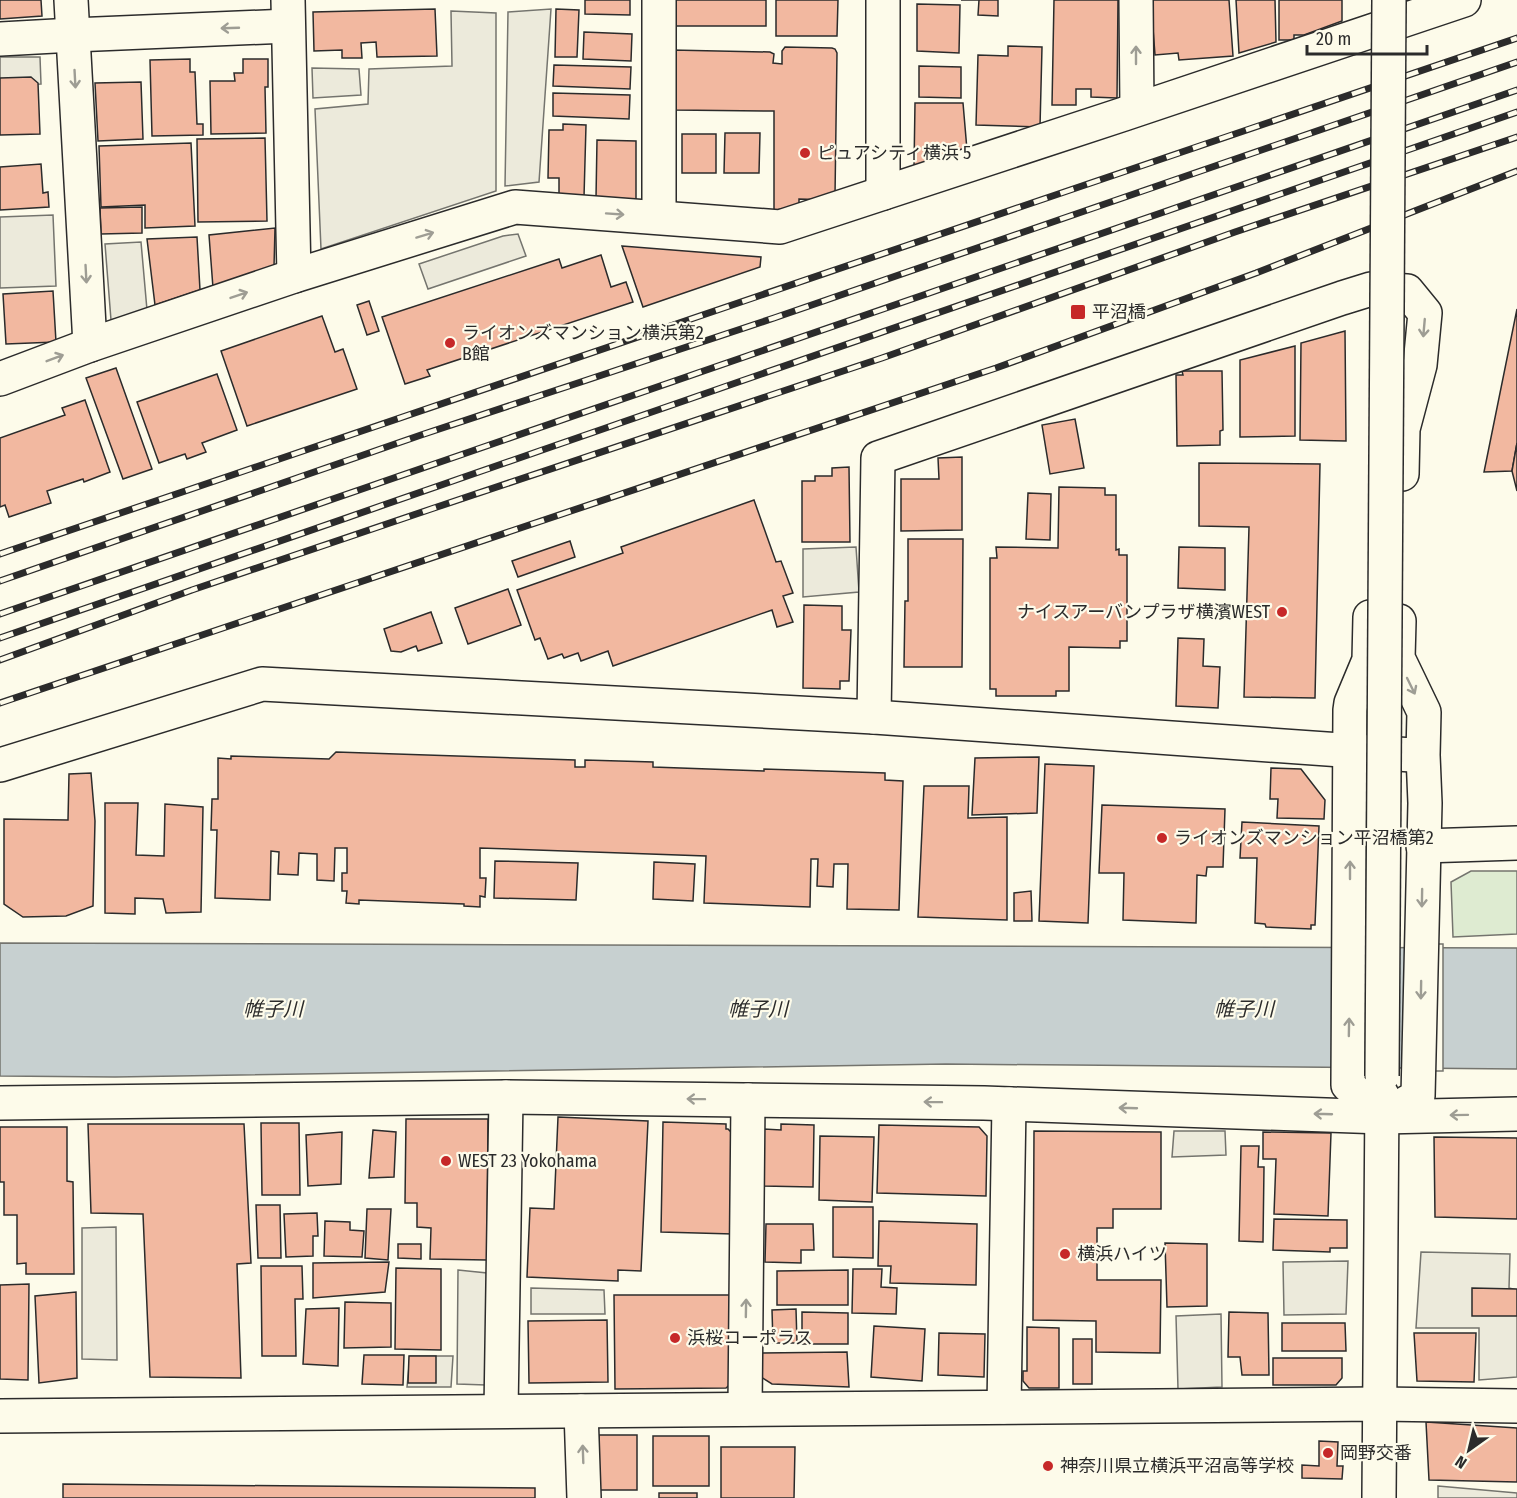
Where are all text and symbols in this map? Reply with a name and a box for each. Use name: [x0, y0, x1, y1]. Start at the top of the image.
scale bar: [1307, 18, 1427, 56]
one-way arrow: [221, 23, 241, 34]
text: 20 m: [1316, 28, 1351, 50]
one-way arrow: [1130, 45, 1142, 65]
one-way arrow: [70, 69, 81, 89]
place label: ピュアシティ横浜 5: [817, 142, 971, 164]
marker: ピュアシティ横浜 5: [798, 146, 812, 160]
one-way arrow: [605, 209, 625, 220]
one-way arrow: [415, 229, 434, 240]
one-way arrow: [80, 264, 91, 284]
one-way arrow: [229, 288, 248, 299]
place label: 平沼橋: [1092, 301, 1146, 323]
marker: 平沼橋: [1069, 303, 1087, 321]
one-way arrow: [1418, 318, 1429, 338]
place label: ライオンズマンション横浜第2 B館: [462, 322, 704, 365]
marker: ライオンズマンション横浜第2 B館: [443, 336, 457, 350]
one-way arrow: [45, 352, 64, 363]
place label: ナイスアーバンプラザ横濱WEST: [1017, 601, 1271, 623]
marker: ナイスアーバンプラザ横濱WEST: [1275, 605, 1289, 619]
one-way arrow: [1406, 676, 1418, 694]
place label: ライオンズマンション平沼橋第2: [1174, 827, 1434, 849]
marker: ライオンズマンション平沼橋第2: [1155, 831, 1169, 845]
one-way arrow: [1344, 861, 1356, 881]
one-way arrow: [1416, 888, 1428, 908]
one-way arrow: [1415, 980, 1426, 1000]
water label: 帷子川: [243, 997, 305, 1021]
water label: 帷子川: [728, 997, 790, 1021]
water label: 帷子川: [1214, 997, 1276, 1021]
one-way arrow: [1343, 1017, 1355, 1037]
one-way arrow: [687, 1094, 707, 1105]
one-way arrow: [924, 1096, 944, 1108]
one-way arrow: [1119, 1102, 1139, 1113]
one-way arrow: [1314, 1109, 1334, 1120]
one-way arrow: [1449, 1110, 1469, 1121]
place label: WEST 23 Yokohama: [458, 1150, 597, 1172]
marker: WEST 23 Yokohama: [439, 1154, 453, 1168]
place label: 横浜ハイツ: [1077, 1243, 1167, 1265]
marker: 横浜ハイツ: [1058, 1247, 1072, 1261]
one-way arrow: [740, 1299, 752, 1319]
place label: 浜桜コーポラス: [687, 1327, 813, 1349]
marker: 浜桜コーポラス: [668, 1331, 682, 1345]
north arrow: [1439, 1420, 1499, 1480]
place label: 岡野交番: [1340, 1442, 1412, 1464]
one-way arrow: [577, 1445, 589, 1465]
marker: 岡野交番: [1321, 1446, 1335, 1460]
text: N: [1452, 1451, 1470, 1473]
place label: 神奈川県立横浜平沼高等学校: [1060, 1455, 1294, 1477]
marker: 神奈川県立横浜平沼高等学校: [1041, 1459, 1055, 1473]

